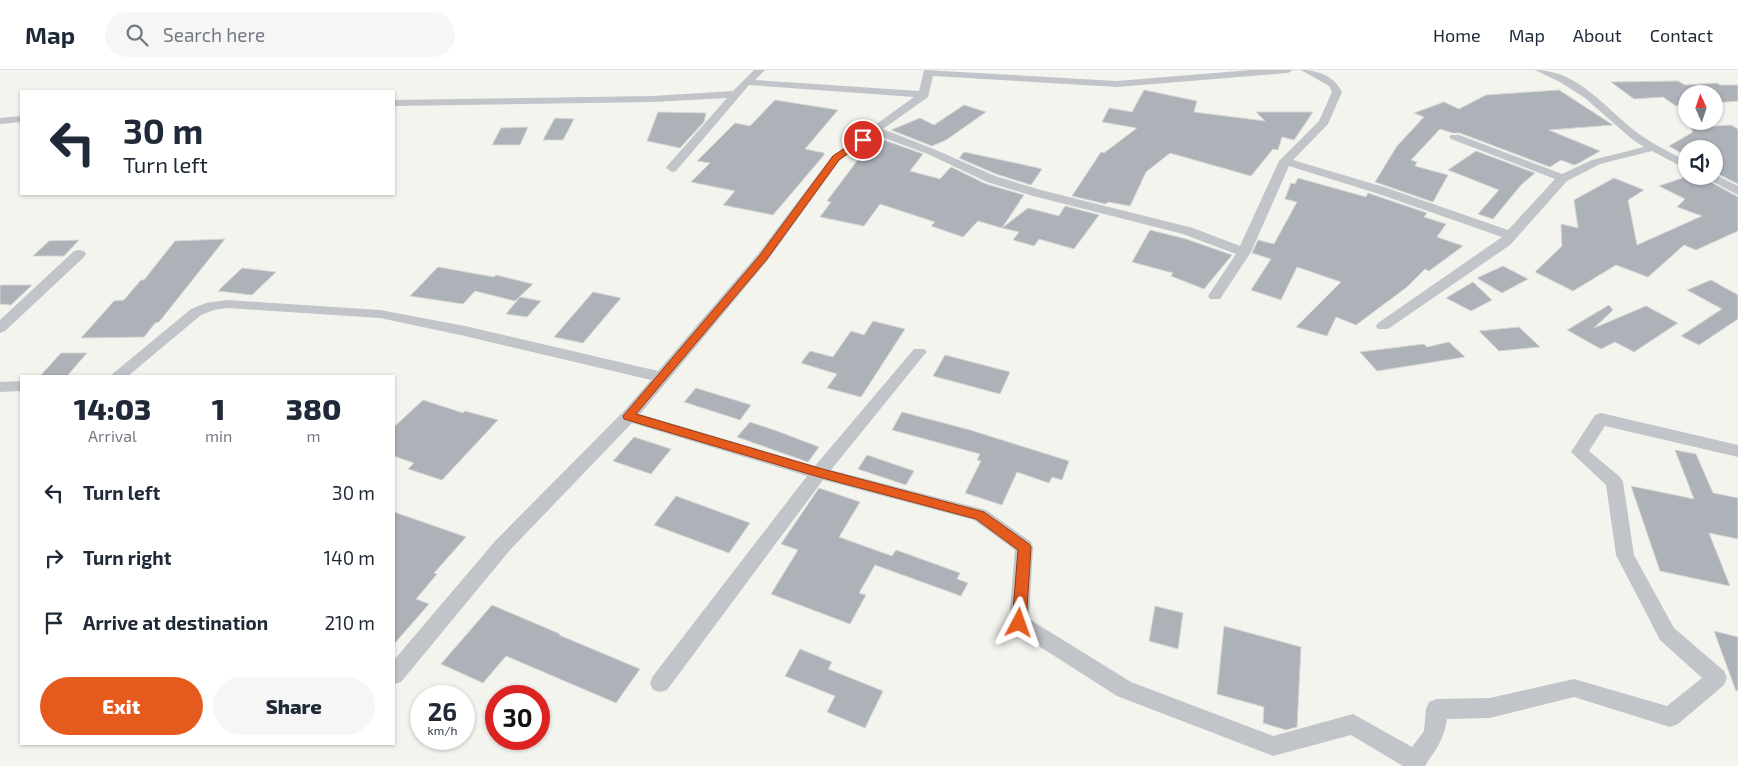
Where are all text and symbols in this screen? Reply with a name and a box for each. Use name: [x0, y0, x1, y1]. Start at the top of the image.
search box: [105, 12, 455, 57]
text: Map: [25, 20, 75, 49]
icon: search: [123, 21, 151, 49]
text: Search here: [163, 23, 265, 46]
text: Home: [1433, 24, 1481, 46]
text: Map: [1509, 24, 1545, 46]
text: About: [1573, 24, 1622, 46]
text: Contact: [1650, 24, 1713, 46]
north arrow: [1678, 85, 1722, 130]
map controls: [1678, 85, 1723, 185]
text: 30 m: [123, 109, 203, 151]
icon: left: [40, 110, 105, 175]
pin: [842, 119, 884, 161]
icon: arrive: [849, 126, 877, 154]
button: sound: [1678, 140, 1723, 185]
text: Turn left: [123, 151, 208, 177]
text: 14:03: [74, 390, 151, 426]
text: 1: [212, 390, 225, 426]
text: 380: [286, 390, 341, 426]
text: Arrival: [88, 426, 137, 445]
text: min: [205, 426, 232, 445]
text: m: [307, 426, 321, 445]
icon: left: [40, 479, 68, 507]
text: Turn left: [83, 481, 160, 504]
text: 30 m: [332, 481, 375, 504]
icon: right: [40, 544, 68, 572]
text: Turn right: [83, 546, 171, 569]
text: 140 m: [323, 546, 375, 569]
position arrow: [992, 596, 1044, 648]
icon: arrive: [40, 609, 68, 637]
text: Arrive at destination: [83, 611, 268, 634]
text: 210 m: [324, 611, 375, 634]
button: Exit: [40, 677, 203, 735]
button: Share: [213, 677, 375, 735]
speed limit sign: 30: [485, 685, 550, 750]
text: 26: [428, 696, 457, 726]
text: km/h: [428, 723, 457, 737]

